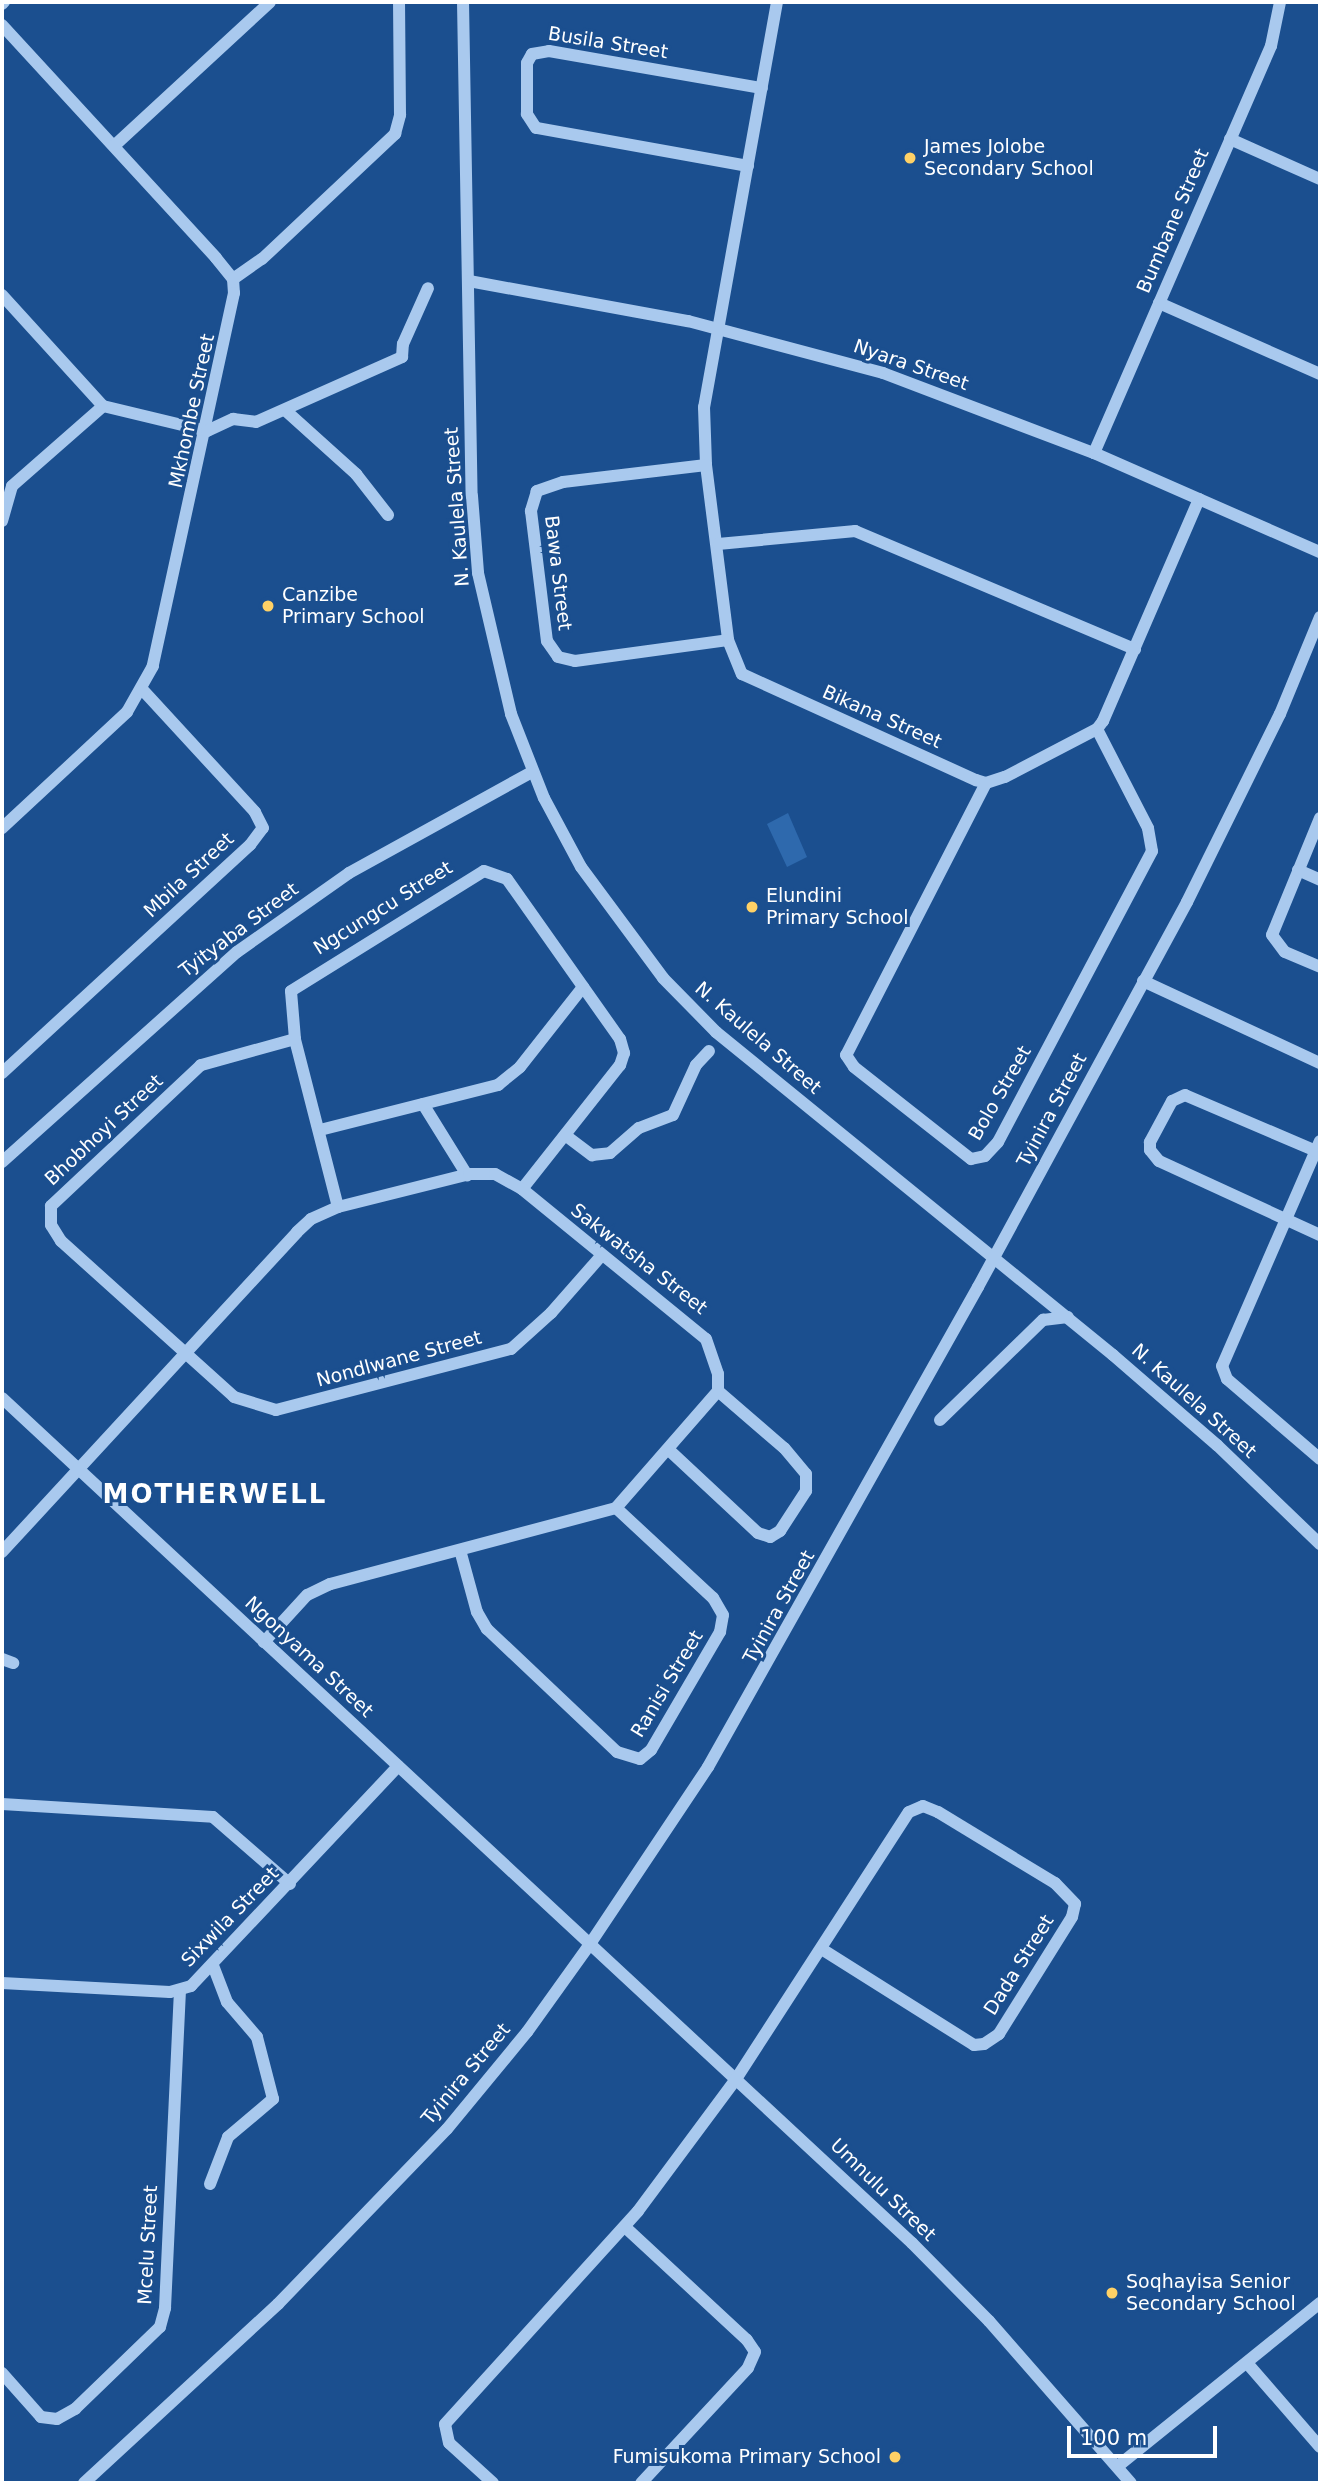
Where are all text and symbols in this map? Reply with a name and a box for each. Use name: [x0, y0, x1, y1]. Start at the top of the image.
street label: Busila Street: [546, 22, 670, 64]
place label: James Jolobe Secondary School: [924, 136, 1094, 180]
street label: Bumbane Street: [1132, 145, 1214, 297]
marker: James Jolobe Secondary School: [902, 150, 918, 166]
street label: Mkhombe Street: [165, 332, 219, 490]
street label: Nyara Street: [850, 335, 972, 395]
street label: N. Kaulela Street: [440, 427, 474, 587]
street label: Bawa Street: [540, 514, 576, 632]
place label: Canzibe Primary School: [282, 584, 425, 628]
marker: Canzibe Primary School: [260, 598, 276, 614]
street label: Bikana Street: [819, 681, 945, 753]
street label: Mbila Street: [139, 828, 239, 922]
street label: Ngcungcu Street: [309, 856, 457, 960]
street label: Tyityaba Street: [175, 878, 303, 982]
place label: Elundini Primary School: [766, 885, 909, 929]
marker: Elundini Primary School: [744, 899, 760, 915]
street label: N. Kaulela Street: [690, 977, 826, 1099]
street label: Bolo Street: [964, 1042, 1036, 1144]
street label: Tyinira Street: [1012, 1049, 1092, 1171]
street label: Bhobhoyi Street: [40, 1070, 168, 1190]
street label: Sakwatsha Street: [566, 1199, 712, 1319]
street label: Nondlwane Street: [314, 1326, 484, 1392]
street label: N. Kaulela Street: [1127, 1339, 1261, 1463]
district label: MOTHERWELL: [104, 1479, 326, 1511]
street label: Tyinira Street: [739, 1546, 819, 1668]
street label: Ngonyama Street: [240, 1592, 378, 1722]
street label: Ranisi Street: [626, 1626, 708, 1742]
street label: Sixwila Street: [177, 1862, 283, 1972]
street label: Dada Street: [979, 1911, 1059, 2019]
street label: Tyinira Street: [417, 2019, 515, 2129]
street label: Umnulu Street: [826, 2134, 940, 2246]
street label: Mcelu Street: [133, 2185, 163, 2305]
place label: Soqhayisa Senior Secondary School: [1126, 2271, 1296, 2315]
marker: Soqhayisa Senior Secondary School: [1104, 2285, 1120, 2301]
scale bar: [1070, 2412, 1220, 2456]
text: 100 m: [1080, 2426, 1147, 2450]
place label: Fumisukoma Primary School: [613, 2446, 881, 2468]
marker: Fumisukoma Primary School: [887, 2449, 903, 2465]

